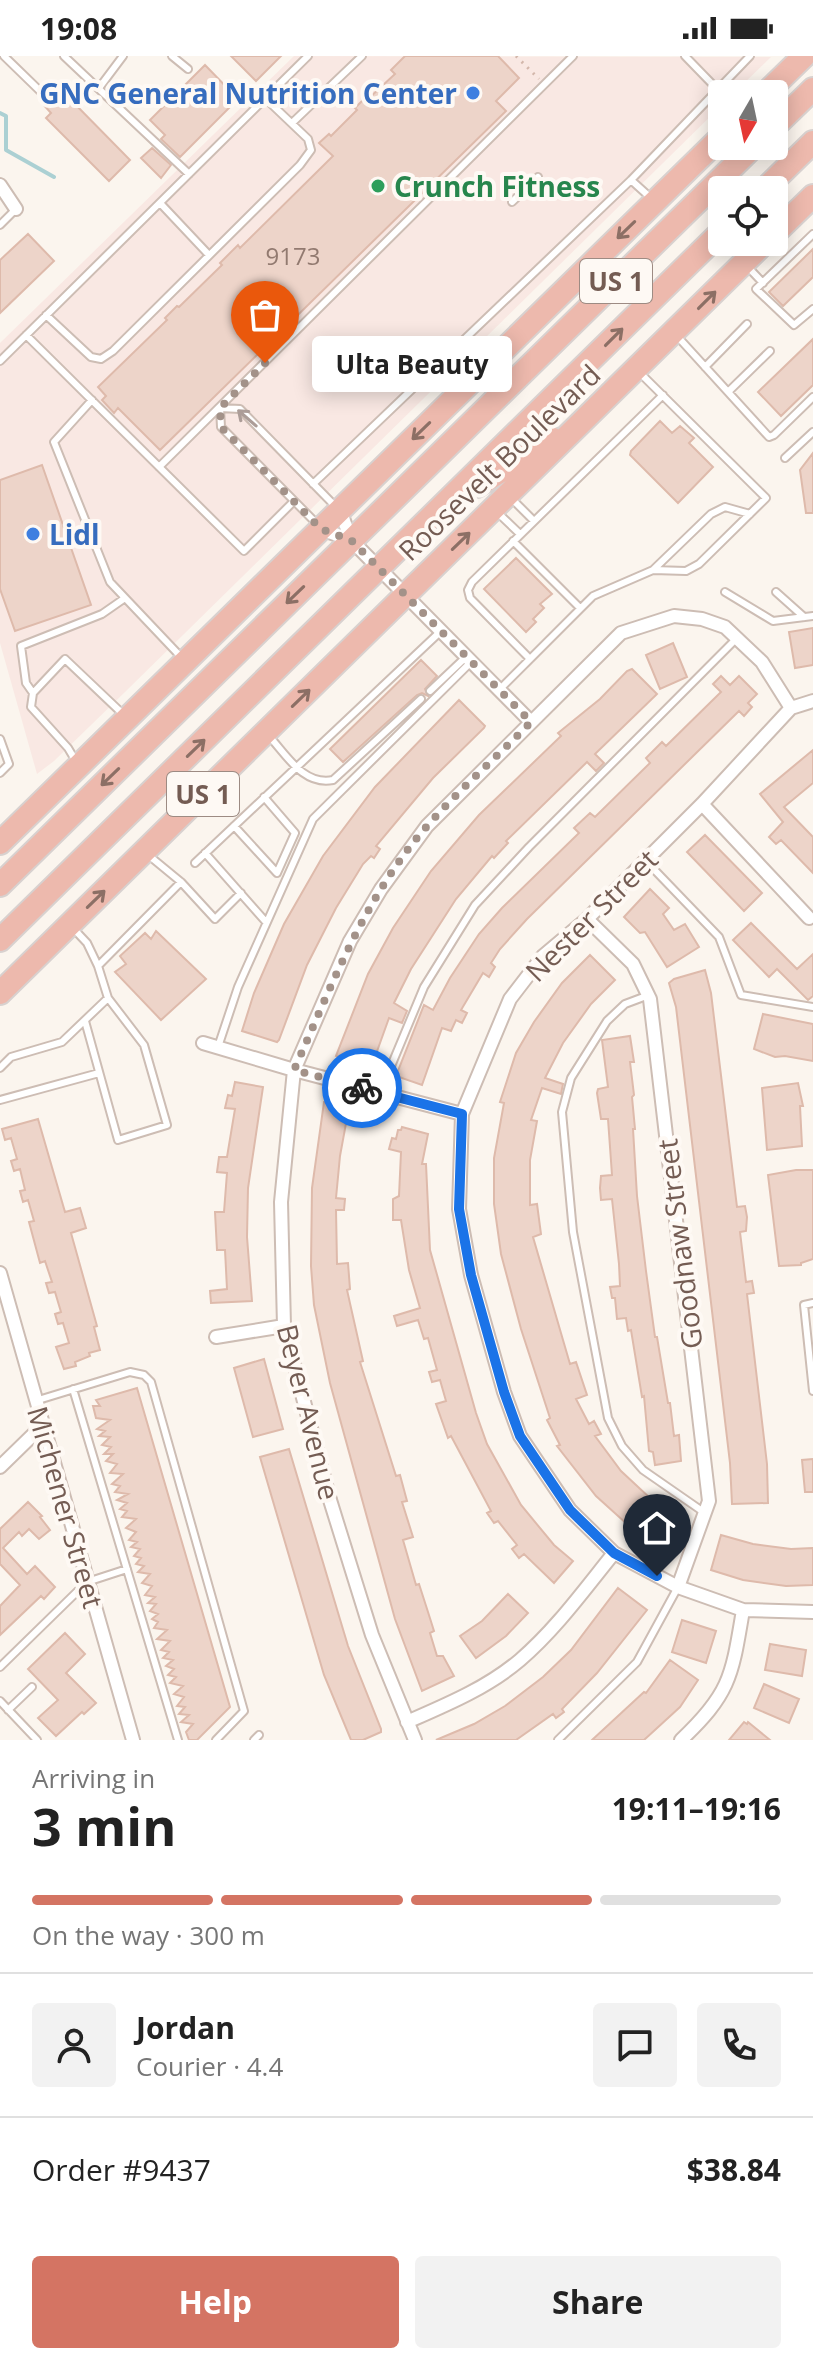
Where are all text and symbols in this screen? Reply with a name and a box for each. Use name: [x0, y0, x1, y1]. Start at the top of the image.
text: 19:08: [40, 8, 117, 49]
place label: GNC General Nutrition Center: [39, 74, 457, 112]
north arrow: [708, 80, 788, 160]
map controls: [708, 80, 788, 256]
marker: GNC General Nutrition Center: [464, 84, 482, 102]
place label: Crunch Fitness: [394, 167, 600, 205]
button: locate: [708, 176, 788, 256]
marker: Crunch Fitness: [369, 177, 387, 195]
one-way arrow: [616, 220, 636, 239]
house number: 9173: [266, 239, 320, 272]
road number: US 1: [580, 259, 652, 303]
pin: [231, 281, 299, 363]
one-way arrow: [697, 291, 716, 310]
icon: bag: [243, 293, 287, 337]
one-way arrow: [604, 328, 623, 347]
callout: Ulta Beauty: [313, 335, 513, 391]
text: Ulta Beauty: [335, 346, 489, 382]
street label: Roosevelt Boulevard: [390, 356, 608, 568]
one-way arrow: [238, 409, 258, 427]
one-way arrow: [412, 421, 431, 440]
place label: Lidl: [49, 515, 100, 553]
marker: Lidl: [24, 525, 42, 543]
one-way arrow: [451, 532, 470, 551]
one-way arrow: [286, 585, 305, 604]
one-way arrow: [291, 688, 311, 707]
one-way arrow: [186, 739, 205, 758]
one-way arrow: [101, 767, 120, 786]
road number: US 1: [167, 772, 239, 816]
street label: Nester Street: [516, 840, 666, 990]
one-way arrow: [85, 890, 105, 909]
courier: [322, 1048, 402, 1128]
icon: bike: [340, 1066, 384, 1110]
street label: Goodnaw Street: [647, 1137, 711, 1351]
street label: Beyer Avenue: [269, 1320, 349, 1504]
street label: Michener Street: [19, 1402, 113, 1612]
pin: [623, 1494, 691, 1576]
icon: home: [635, 1506, 679, 1550]
text: Arriving in: [32, 1760, 155, 1796]
text: 19:11–19:16: [612, 1788, 781, 1829]
text: 3 min: [32, 1790, 176, 1861]
text: On the way · 300 m: [32, 1917, 265, 1953]
button: person: [32, 2003, 116, 2087]
button: chat: [593, 2003, 677, 2087]
button: phone: [697, 2003, 781, 2087]
text: Jordan: [136, 2007, 235, 2048]
text: Courier · 4.4: [136, 2048, 283, 2084]
text: Order #9437: [32, 2149, 211, 2190]
text: $38.84: [687, 2149, 781, 2190]
button: Help: [32, 2256, 399, 2348]
button: Share: [415, 2256, 781, 2348]

